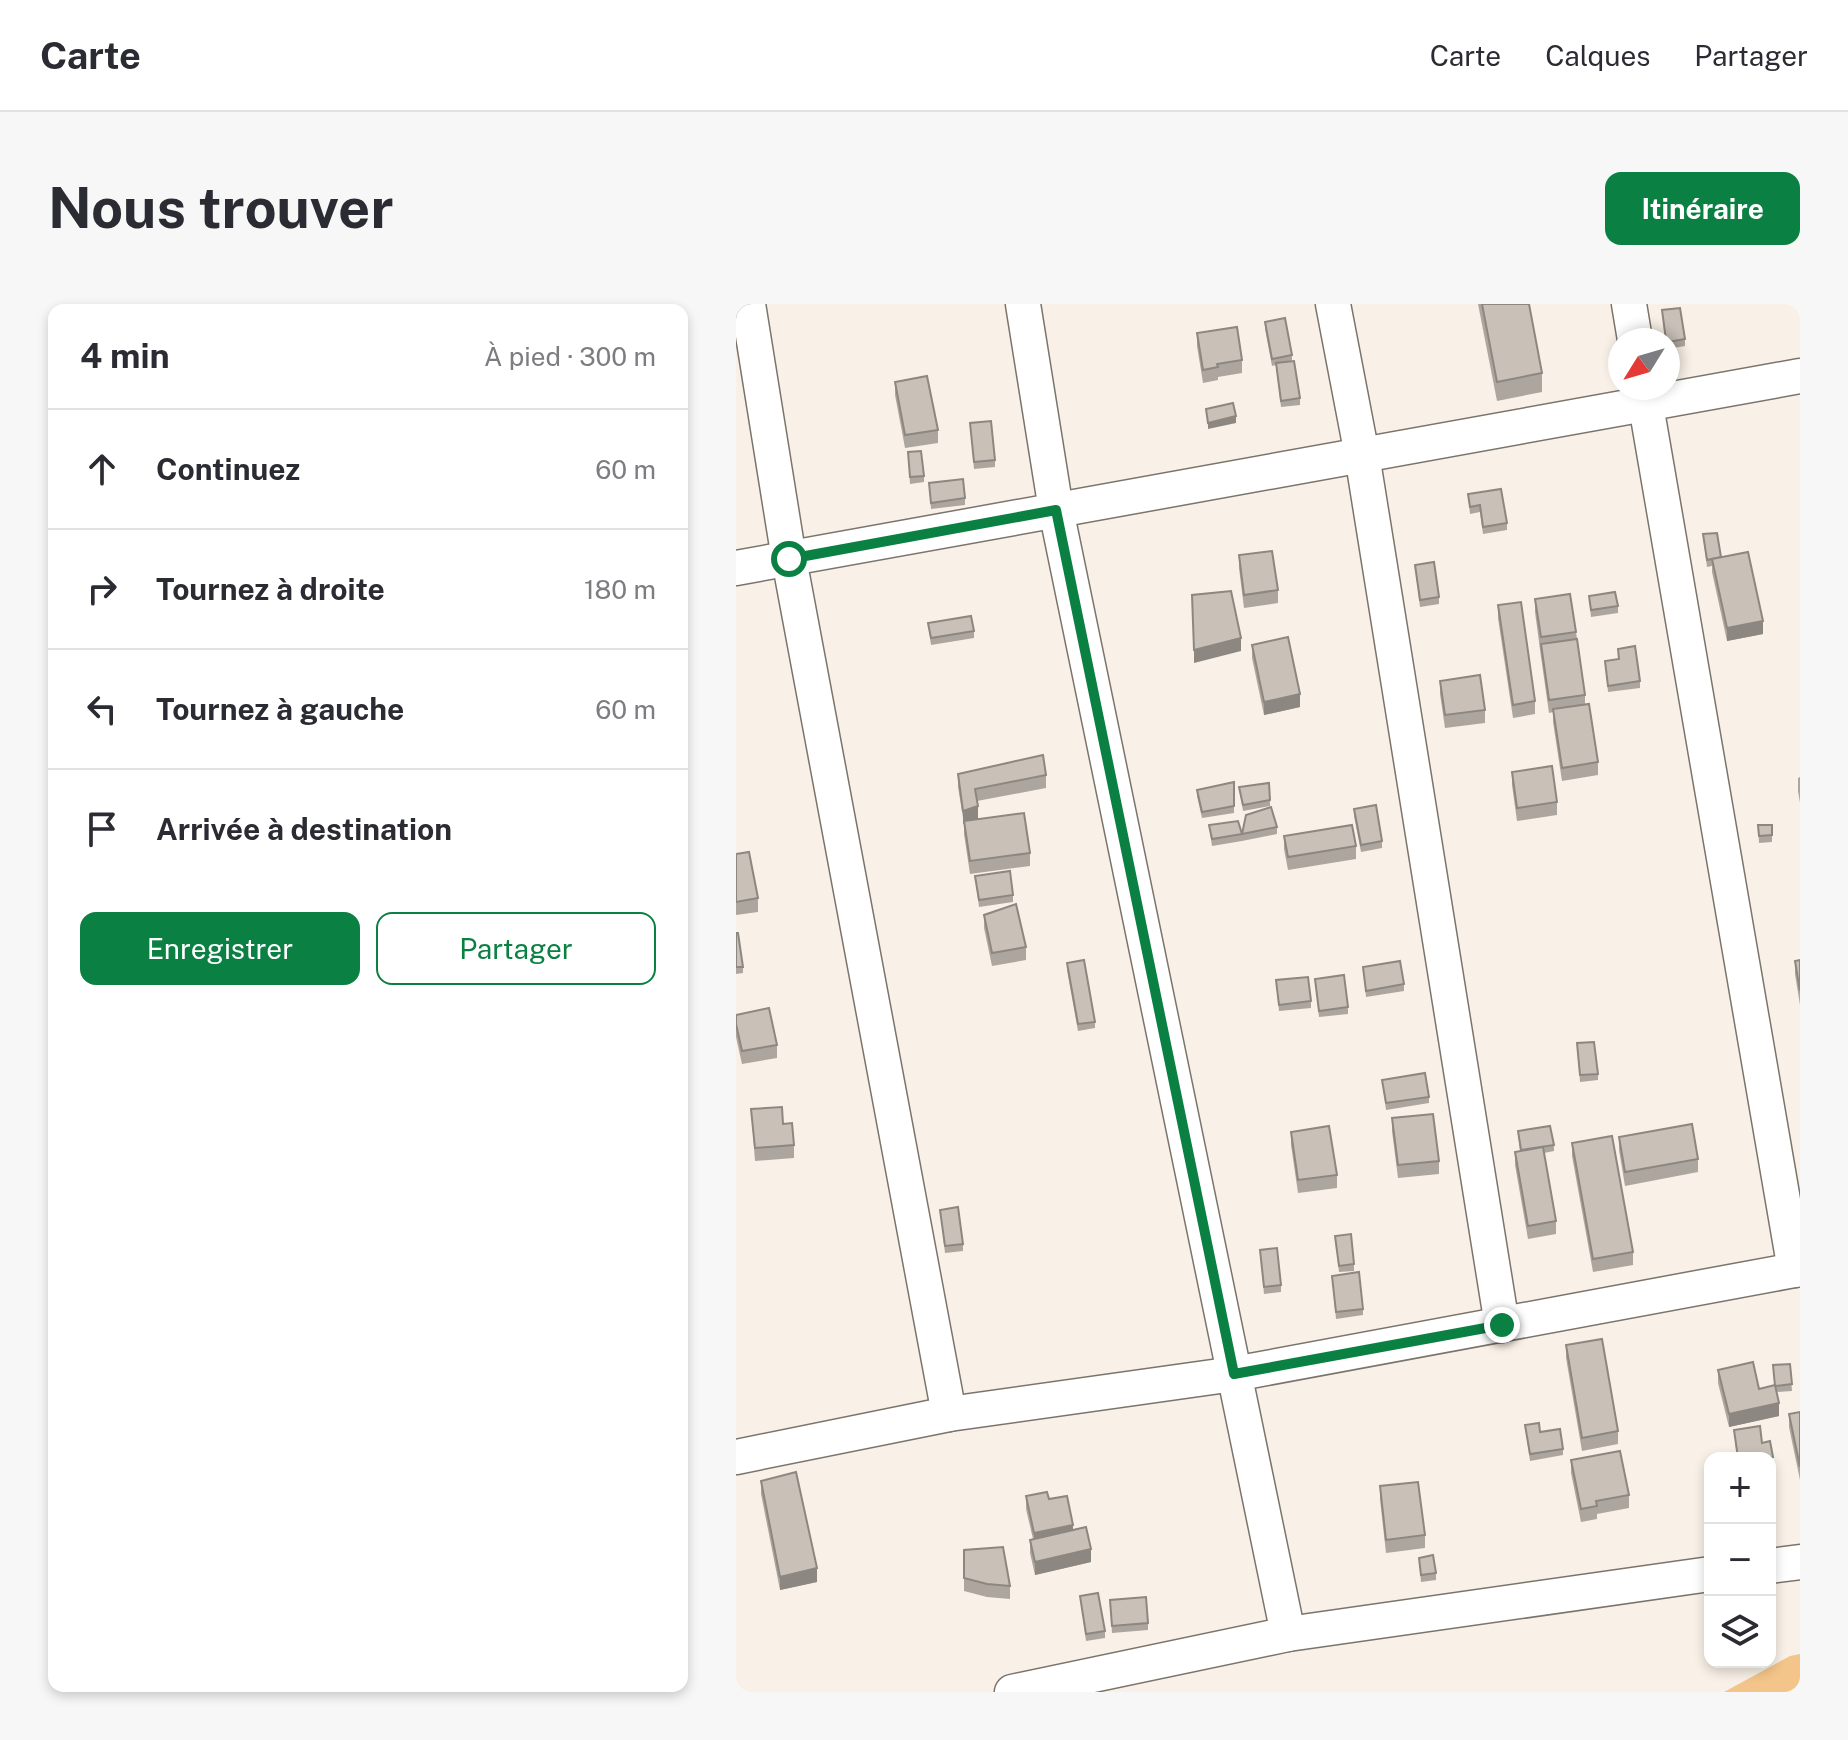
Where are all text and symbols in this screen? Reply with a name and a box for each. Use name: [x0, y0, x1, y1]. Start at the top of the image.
text: Carte: [40, 33, 141, 78]
text: Carte: [1430, 39, 1501, 72]
text: Calques: [1545, 39, 1650, 72]
text: Partager: [1694, 39, 1808, 72]
button: Itinéraire: [1605, 172, 1800, 245]
text: Nous trouver: [48, 175, 393, 241]
north arrow: [1608, 328, 1680, 400]
text: 4 min: [80, 336, 170, 376]
text: À pied · 300 m: [484, 341, 656, 372]
icon: ahead: [80, 447, 124, 491]
text: Continuez: [156, 451, 300, 487]
text: 60 m: [595, 454, 656, 485]
route start: [771, 541, 807, 577]
icon: right: [80, 567, 124, 611]
text: Tournez à droite: [156, 571, 385, 607]
text: 180 m: [584, 574, 656, 605]
icon: left: [80, 687, 124, 731]
text: Tournez à gauche: [156, 691, 404, 727]
text: 60 m: [595, 694, 656, 725]
icon: arrive: [80, 807, 124, 851]
text: Arrivée à destination: [156, 811, 452, 847]
button: Enregistrer: [80, 912, 360, 985]
button: Partager: [376, 912, 656, 985]
route end: [1484, 1307, 1520, 1343]
map controls: [1704, 1452, 1776, 1668]
button: +: [1704, 1452, 1776, 1524]
button: −: [1704, 1524, 1776, 1596]
button: layers: [1704, 1596, 1776, 1668]

